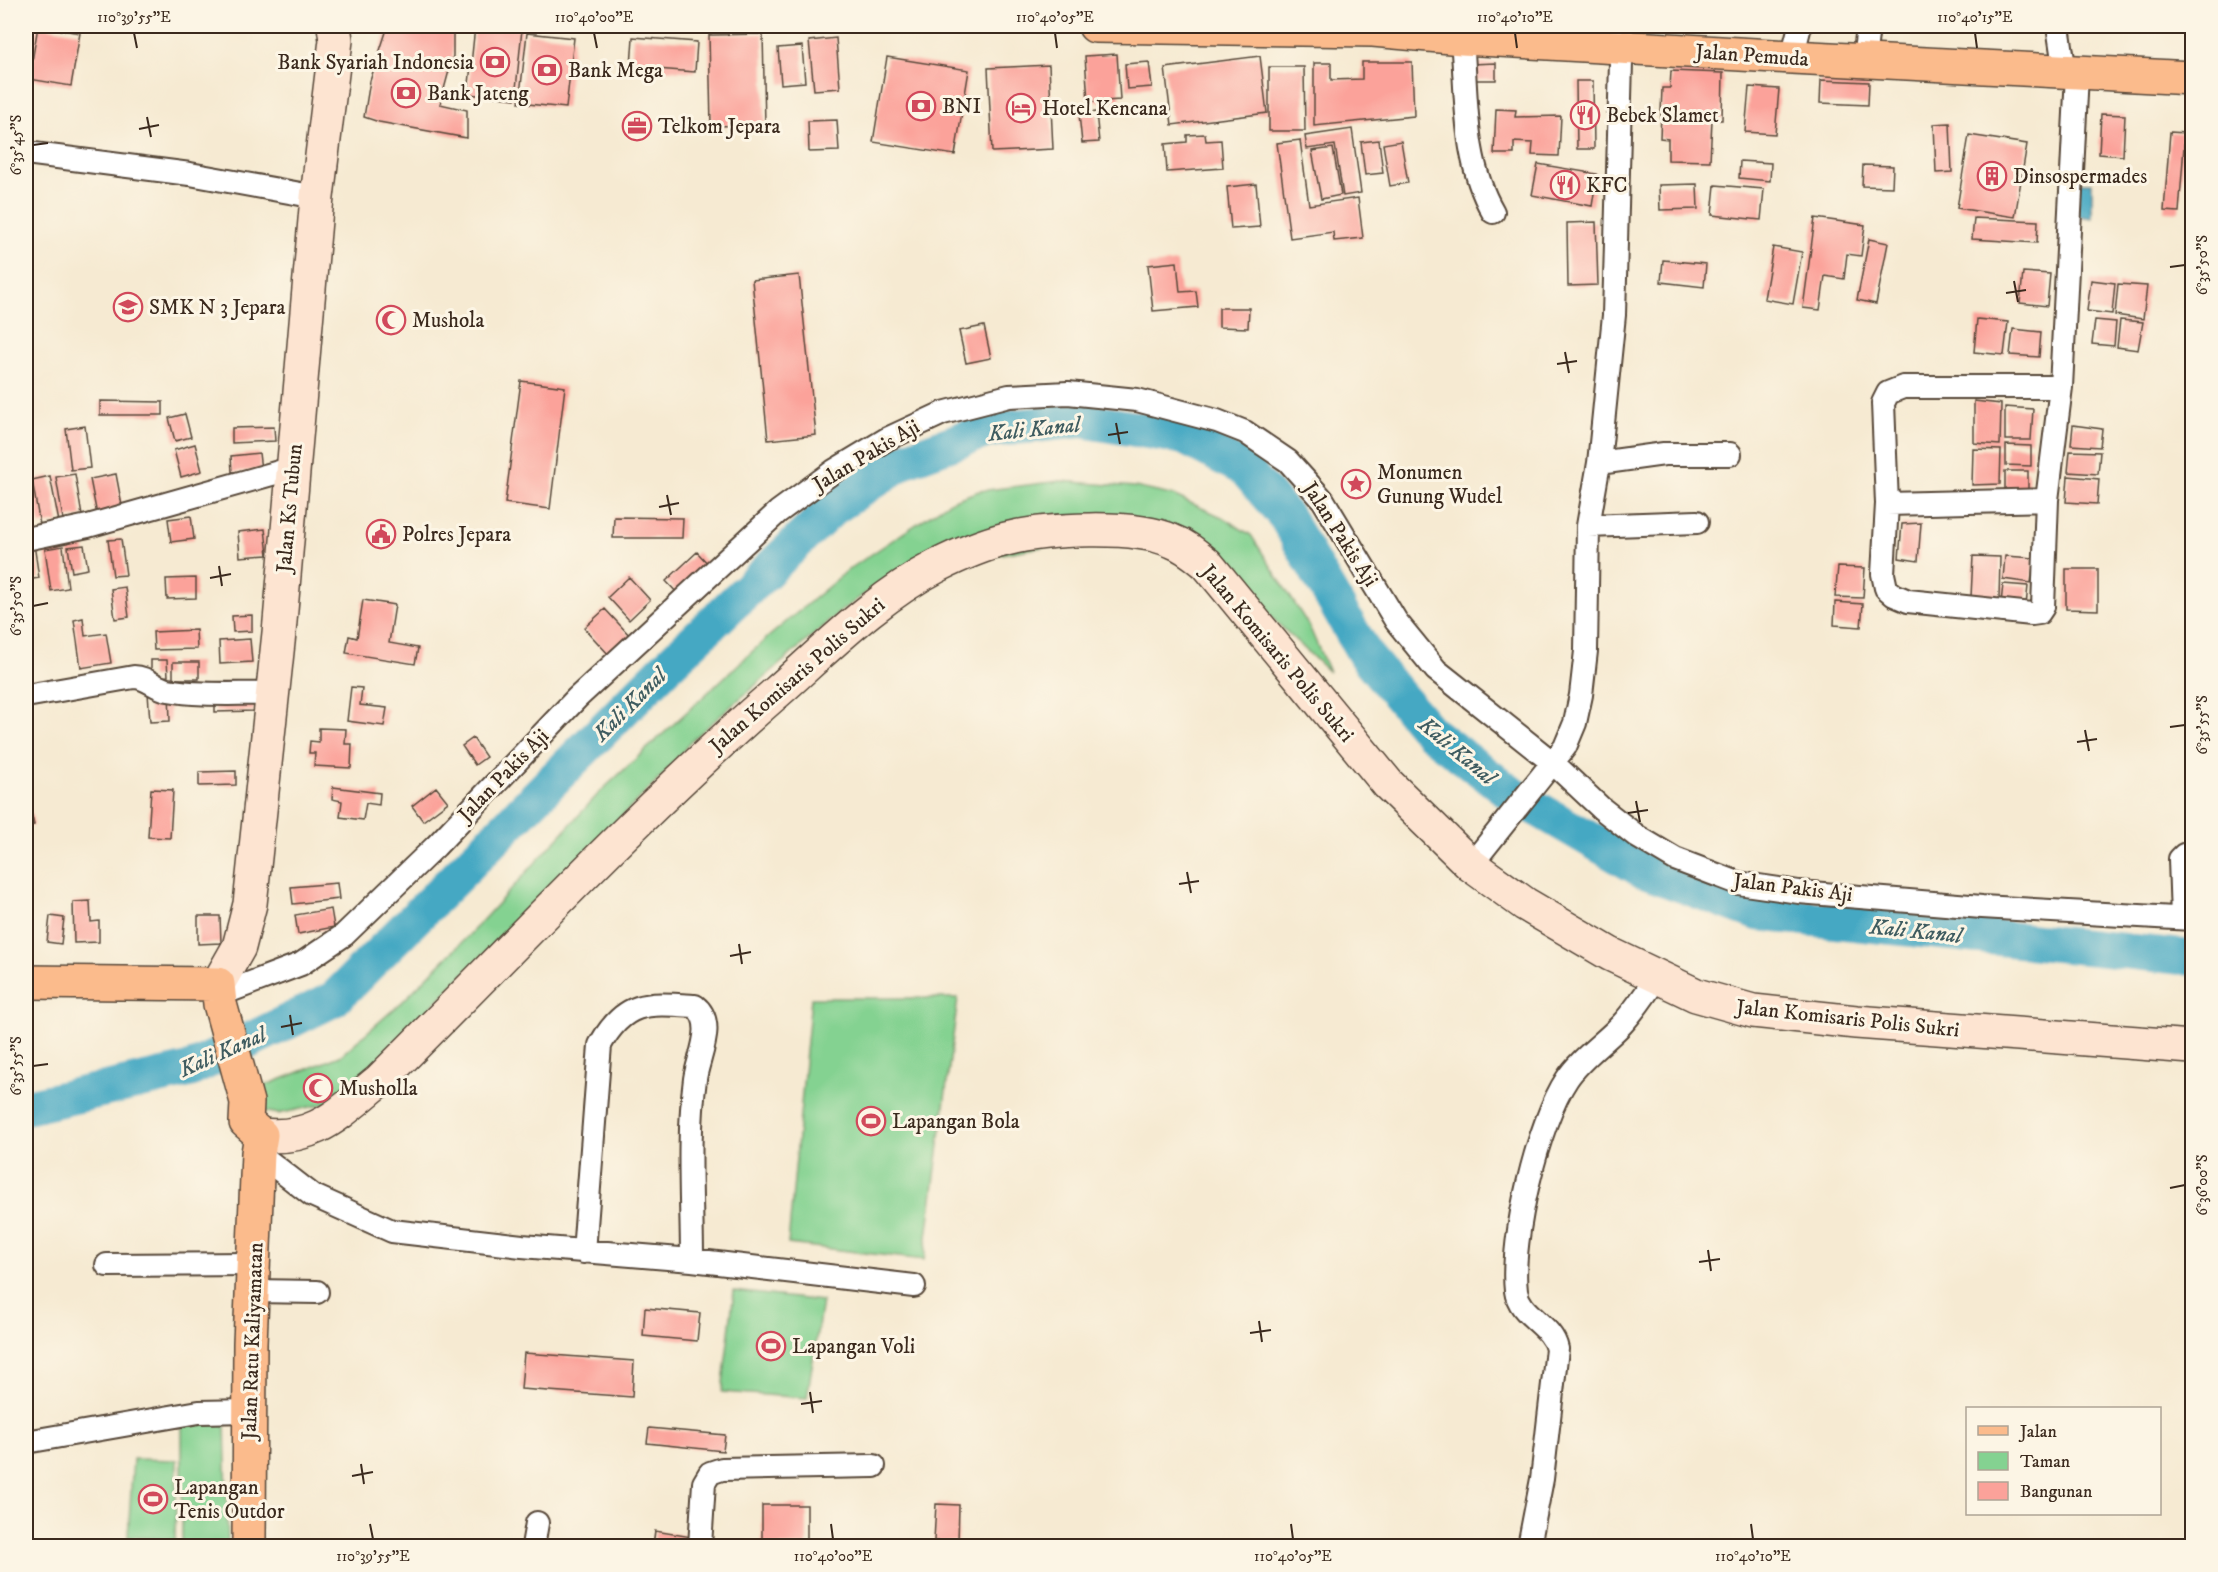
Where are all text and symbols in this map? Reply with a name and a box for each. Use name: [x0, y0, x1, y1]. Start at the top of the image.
text: 110°39'55"E: [97, 8, 171, 27]
text: 110°40'00"E: [555, 8, 634, 27]
text: 110°40'05"E: [1016, 8, 1094, 27]
text: 110°40'10"E: [1477, 8, 1553, 27]
text: 110°40'15"E: [1937, 8, 2013, 27]
street label: Jalan Pemuda: [1692, 39, 1809, 73]
bank icon: Bank Syariah Indonesia: [479, 46, 511, 78]
place label: Bank Syariah Indonesia: [277, 50, 474, 76]
bank icon: Bank Mega: [531, 54, 563, 86]
place label: Bank Mega: [568, 58, 663, 84]
bank icon: Bank Jateng: [390, 77, 422, 109]
place label: Bank Jateng: [427, 81, 529, 107]
bank icon: BNI: [905, 90, 937, 122]
hotel icon: Hotel Kencana: [1005, 92, 1037, 124]
place label: BNI: [942, 94, 981, 120]
place label: Hotel Kencana: [1042, 96, 1168, 122]
restaurant icon: Bebek Slamet: [1569, 99, 1601, 131]
place label: Bebek Slamet: [1606, 103, 1719, 129]
office icon: Telkom Jepara: [621, 110, 653, 142]
text: 6°35'45"S: [7, 114, 26, 175]
place label: Telkom Jepara: [658, 114, 780, 140]
building icon: Dinsospermades: [1976, 160, 2008, 192]
place label: Dinsospermades: [2013, 164, 2147, 190]
restaurant icon: KFC: [1549, 169, 1581, 201]
place label: KFC: [1586, 173, 1628, 199]
text: 6°35'50"S: [2193, 235, 2212, 295]
school or university icon: SMK N 3 Jepara: [112, 291, 144, 323]
place label: SMK N 3 Jepara: [149, 295, 285, 321]
mosque icon: Mushola: [375, 304, 407, 336]
place label: Mushola: [412, 308, 484, 334]
water label: Kali Kanal: [986, 411, 1084, 448]
street label: Jalan Pakis Aji: [807, 414, 925, 499]
street label: Jalan Ks Tubun: [271, 443, 309, 576]
place label: Monumen Gunung Wudel: [1377, 460, 1503, 510]
place icon: Monumen Gunung Wudel: [1340, 468, 1372, 500]
street label: Jalan Pakis Aji: [1296, 476, 1384, 592]
public building icon: Polres Jepara: [365, 518, 397, 550]
place label: Polres Jepara: [402, 522, 511, 548]
street label: Jalan Komisaris Polis Sukri: [1194, 558, 1359, 748]
text: 6°35'50"S: [7, 576, 26, 636]
street label: Jalan Komisaris Polis Sukri: [703, 592, 891, 760]
water label: Kali Kanal: [587, 661, 674, 748]
text: 6°35'55"S: [2193, 695, 2212, 755]
water label: Kali Kanal: [1412, 711, 1503, 793]
street label: Jalan Pakis Aji: [451, 724, 555, 829]
street label: Jalan Pakis Aji: [1730, 868, 1854, 908]
water label: Kali Kanal: [1868, 913, 1965, 950]
street label: Jalan Komisaris Polis Sukri: [1733, 994, 1961, 1044]
water label: Kali Kanal: [174, 1020, 272, 1084]
text: 6°35'55"S: [7, 1036, 26, 1096]
mosque icon: Musholla: [302, 1072, 334, 1104]
place label: Musholla: [339, 1076, 418, 1102]
sports icon: Lapangan Bola: [855, 1105, 887, 1137]
place label: Lapangan Bola: [892, 1109, 1020, 1135]
text: 6°36'00"S: [2193, 1154, 2212, 1216]
street label: Jalan Ratu Kaliyamatan: [236, 1242, 269, 1442]
sports icon: Lapangan Voli: [755, 1330, 787, 1362]
place label: Lapangan Voli: [792, 1334, 915, 1360]
legend: [1966, 1407, 2161, 1515]
text: Jalan: [2018, 1421, 2058, 1443]
text: Taman: [2020, 1451, 2071, 1473]
place label: Lapangan Tenis Outdor: [174, 1475, 285, 1525]
text: Bangunan: [2020, 1481, 2093, 1503]
sports icon: Lapangan Tenis Outdor: [137, 1483, 169, 1515]
text: 110°39'55"E: [336, 1547, 410, 1566]
text: 110°40'00"E: [794, 1547, 873, 1566]
text: 110°40'05"E: [1254, 1547, 1332, 1566]
text: 110°40'10"E: [1715, 1547, 1791, 1566]

